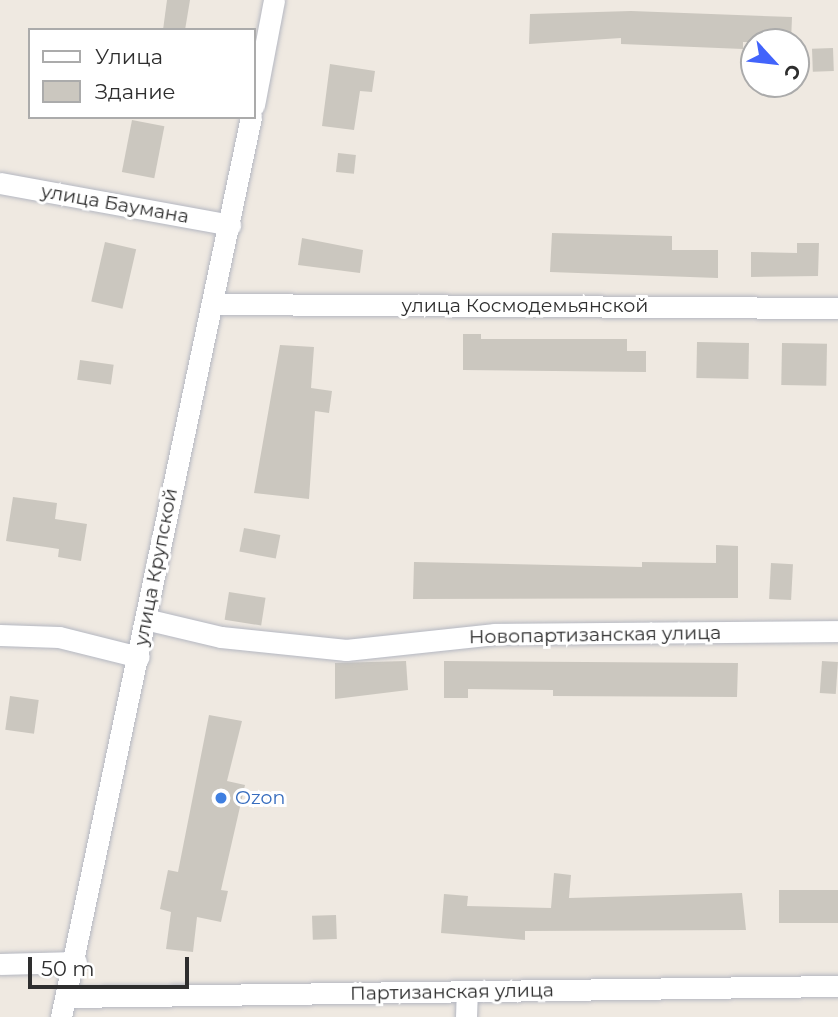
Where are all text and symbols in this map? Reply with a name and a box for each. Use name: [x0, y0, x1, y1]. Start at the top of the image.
legend: [28, 28, 256, 119]
north arrow: [740, 28, 810, 98]
text: Улица: [95, 44, 163, 69]
text: С: [779, 60, 806, 83]
text: Здание: [95, 79, 176, 104]
street label: улица Баумана: [39, 180, 191, 228]
street label: улица Космодемьянской: [402, 295, 648, 317]
street label: улица Крупской: [130, 486, 182, 648]
street label: Новопартизанская улица: [469, 621, 721, 649]
place label: Ozon: [235, 787, 285, 809]
marker: Ozon: [213, 790, 229, 806]
scale bar: [32, 944, 192, 988]
text: 50 m: [41, 956, 95, 981]
street label: Партизанская улица: [350, 979, 554, 1005]

